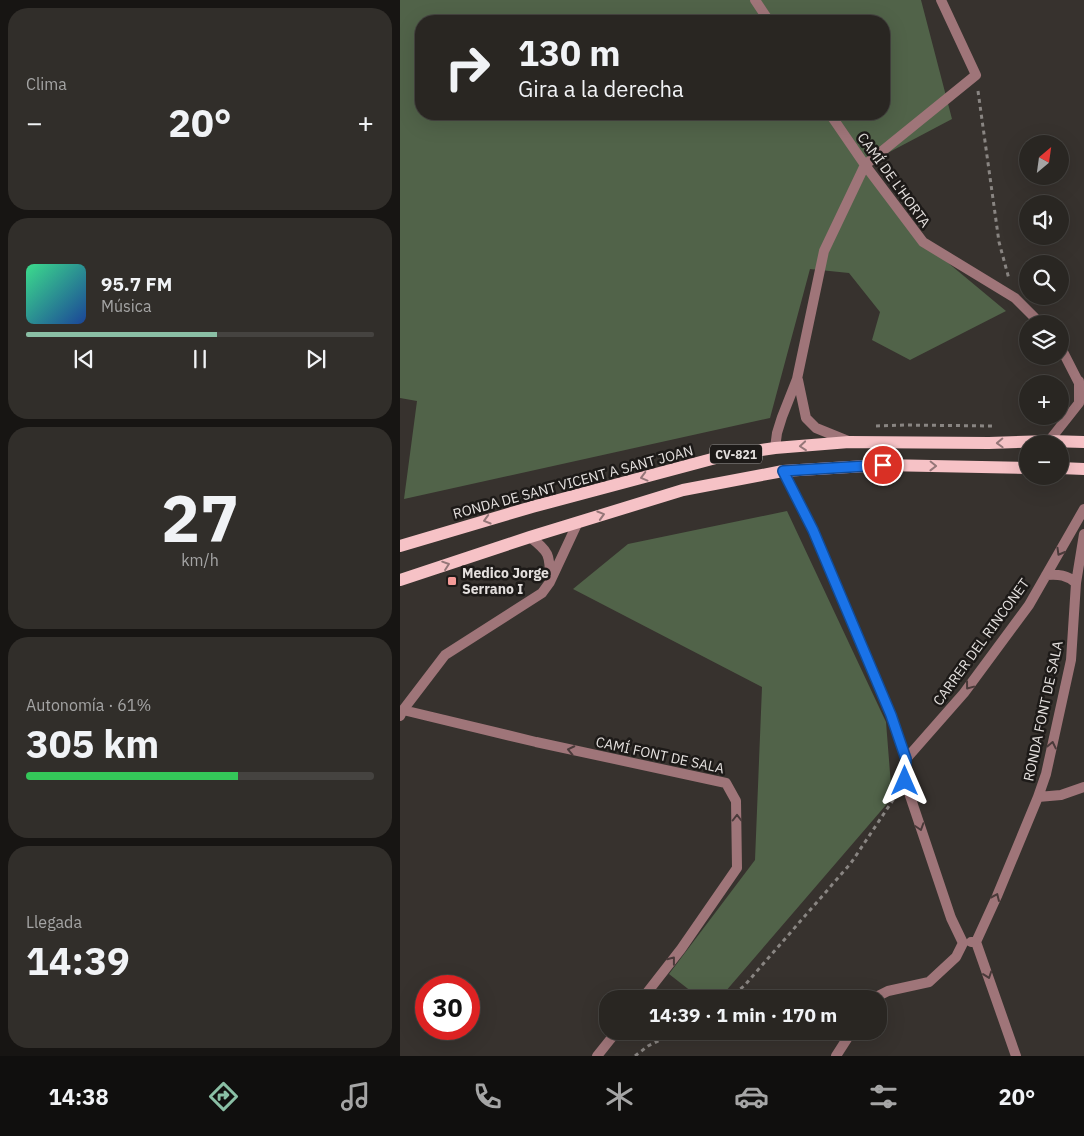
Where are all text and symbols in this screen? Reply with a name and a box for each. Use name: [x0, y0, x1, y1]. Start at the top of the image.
text: 130 m: [518, 30, 621, 76]
icon: right: [435, 35, 500, 100]
text: Clima: [26, 74, 67, 94]
text: Gira a la derecha: [518, 74, 684, 103]
text: 20°: [168, 98, 232, 147]
text: −: [26, 104, 43, 141]
text: +: [357, 104, 374, 141]
street label: CAMÍ DE L'HORTA: [854, 129, 935, 231]
north arrow: [1019, 135, 1069, 185]
map controls: [1019, 135, 1069, 485]
button: sound: [1019, 195, 1069, 245]
button: search: [1019, 255, 1069, 305]
text: 95.7 FM: [101, 272, 172, 296]
text: Música: [101, 296, 151, 316]
button: layers: [1019, 315, 1069, 365]
icon: previous: [70, 345, 98, 373]
icon: pause: [186, 345, 214, 373]
icon: next: [302, 345, 330, 373]
button: +: [1019, 375, 1069, 425]
button: −: [1019, 435, 1069, 485]
one-way arrow: [996, 437, 1004, 448]
one-way arrow: [799, 440, 807, 451]
street label: RONDA DE SANT VICENT A SANT JOAN: [451, 441, 695, 523]
road number: CV-821: [710, 444, 762, 464]
pin: [862, 444, 904, 486]
icon: arrive: [869, 451, 897, 479]
one-way arrow: [929, 461, 937, 471]
one-way arrow: [640, 472, 649, 482]
text: 27: [161, 475, 239, 560]
one-way arrow: [596, 511, 605, 521]
one-way arrow: [484, 514, 492, 524]
one-way arrow: [1056, 546, 1066, 555]
text: km/h: [181, 550, 219, 570]
one-way arrow: [442, 561, 450, 571]
place label: Medico Jorge Serrano I: [462, 564, 549, 598]
marker: Medico Jorge Serrano I: [446, 575, 458, 587]
street label: CARRER DEL RINCONET: [929, 575, 1033, 709]
street label: RONDA FONT DE SALA: [1019, 639, 1067, 783]
one-way arrow: [966, 680, 975, 690]
text: Autonomía · 61%: [26, 695, 151, 715]
text: 305 km: [26, 719, 159, 768]
street label: CAMÍ FONT DE SALA: [594, 732, 726, 777]
one-way arrow: [1046, 741, 1057, 749]
one-way arrow: [566, 745, 575, 756]
position arrow: [878, 754, 930, 806]
one-way arrow: [732, 814, 742, 822]
one-way arrow: [915, 822, 925, 831]
one-way arrow: [990, 893, 1001, 902]
text: Llegada: [26, 912, 82, 932]
text: 14:39: [26, 936, 130, 985]
one-way arrow: [666, 956, 675, 966]
one-way arrow: [982, 970, 992, 978]
speed limit sign: 30: [415, 975, 480, 1040]
text: 14:39 · 1 min · 170 m: [649, 1003, 837, 1027]
icon: directions: [206, 1079, 241, 1114]
icon: music: [338, 1079, 373, 1114]
icon: phone: [470, 1079, 505, 1114]
icon: climate: [602, 1079, 637, 1114]
icon: car: [734, 1079, 769, 1114]
icon: filters: [866, 1079, 901, 1114]
text: 14:38: [49, 1082, 109, 1111]
text: 20°: [999, 1082, 1035, 1111]

